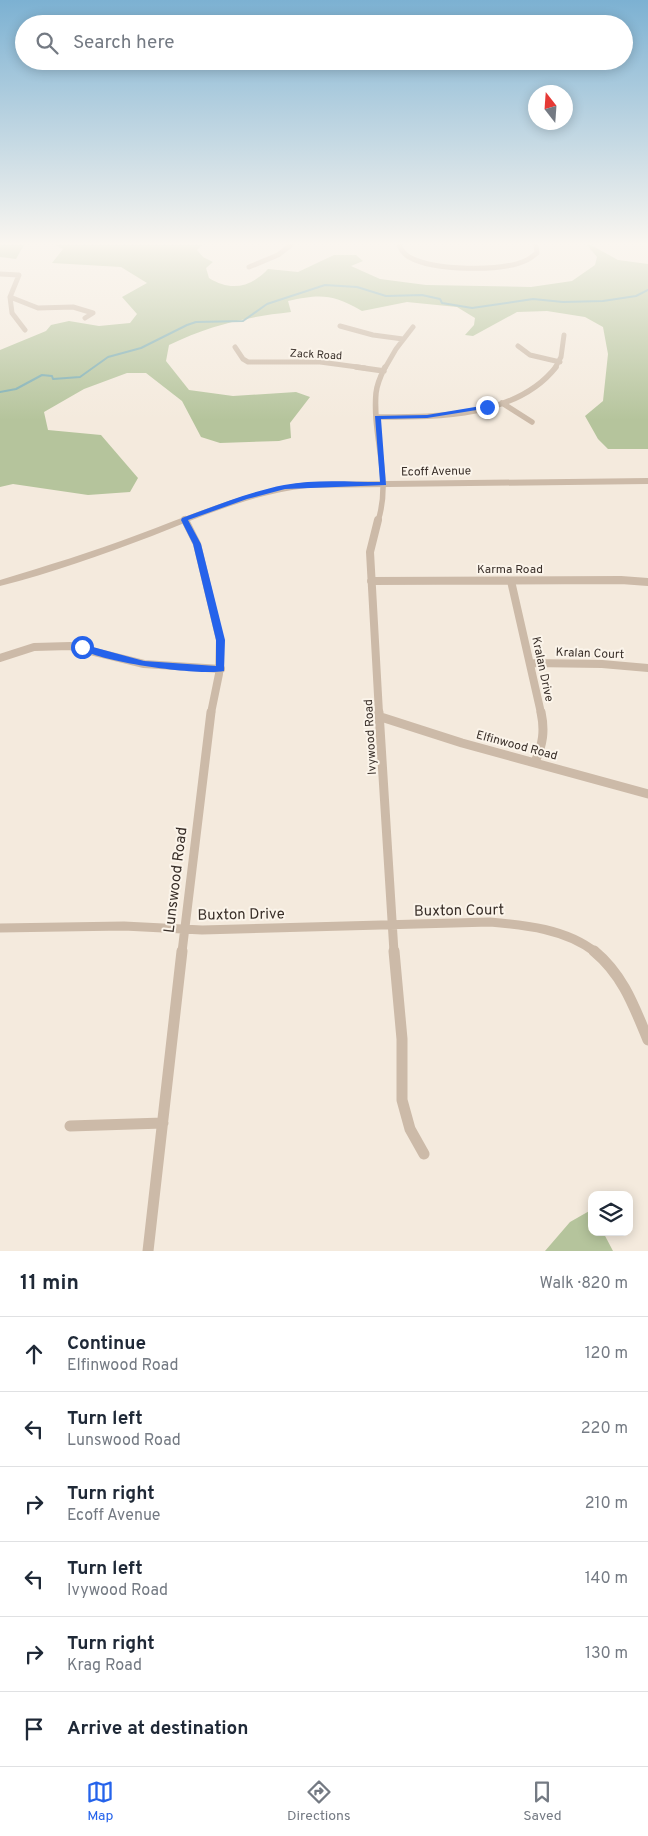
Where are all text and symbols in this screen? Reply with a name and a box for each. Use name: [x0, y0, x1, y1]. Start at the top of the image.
search box: [15, 15, 633, 70]
icon: search: [33, 29, 61, 57]
text: Search here: [73, 31, 175, 55]
north arrow: [528, 85, 573, 130]
street label: Zack Road: [289, 347, 343, 363]
route end: [476, 396, 499, 419]
street label: Ecoff Avenue: [401, 463, 471, 481]
street label: Karma Road: [477, 562, 543, 578]
street label: Kralan Drive: [527, 635, 557, 703]
route start: [71, 636, 94, 659]
street label: Kralan Court: [555, 645, 625, 663]
street label: Ivywood Road: [361, 699, 381, 775]
street label: Elfinwood Road: [474, 727, 559, 765]
street label: Lunswood Road: [161, 826, 192, 934]
street label: Buxton Court: [414, 901, 504, 922]
street label: Buxton Drive: [197, 905, 285, 926]
map controls: [588, 1191, 633, 1236]
button: layers: [588, 1191, 633, 1236]
text: 11 min: [20, 1270, 79, 1297]
text: Walk · 820 m: [540, 1274, 628, 1294]
text: Continue: [67, 1332, 146, 1356]
icon: ahead: [20, 1340, 48, 1368]
text: 120 m: [585, 1344, 628, 1364]
text: Elfinwood Road: [67, 1356, 178, 1376]
text: Turn left: [67, 1407, 143, 1431]
icon: left: [20, 1415, 48, 1443]
text: 220 m: [581, 1419, 628, 1439]
text: Lunswood Road: [67, 1431, 181, 1451]
text: Turn right: [67, 1482, 155, 1506]
icon: right: [20, 1490, 48, 1518]
text: 210 m: [585, 1494, 628, 1514]
text: Ecoff Avenue: [67, 1506, 160, 1526]
text: Turn left: [67, 1557, 143, 1581]
icon: left: [20, 1565, 48, 1593]
text: 140 m: [585, 1569, 628, 1589]
text: Ivywood Road: [67, 1581, 168, 1601]
text: Turn right: [67, 1632, 155, 1656]
icon: right: [20, 1640, 48, 1668]
text: 130 m: [585, 1644, 628, 1664]
text: Krag Road: [67, 1656, 142, 1676]
icon: arrive: [20, 1715, 48, 1743]
text: Arrive at destination: [67, 1717, 248, 1741]
tab: Map: [86, 1778, 114, 1825]
tab: Directions: [287, 1778, 351, 1825]
tab: Saved: [523, 1778, 562, 1825]

